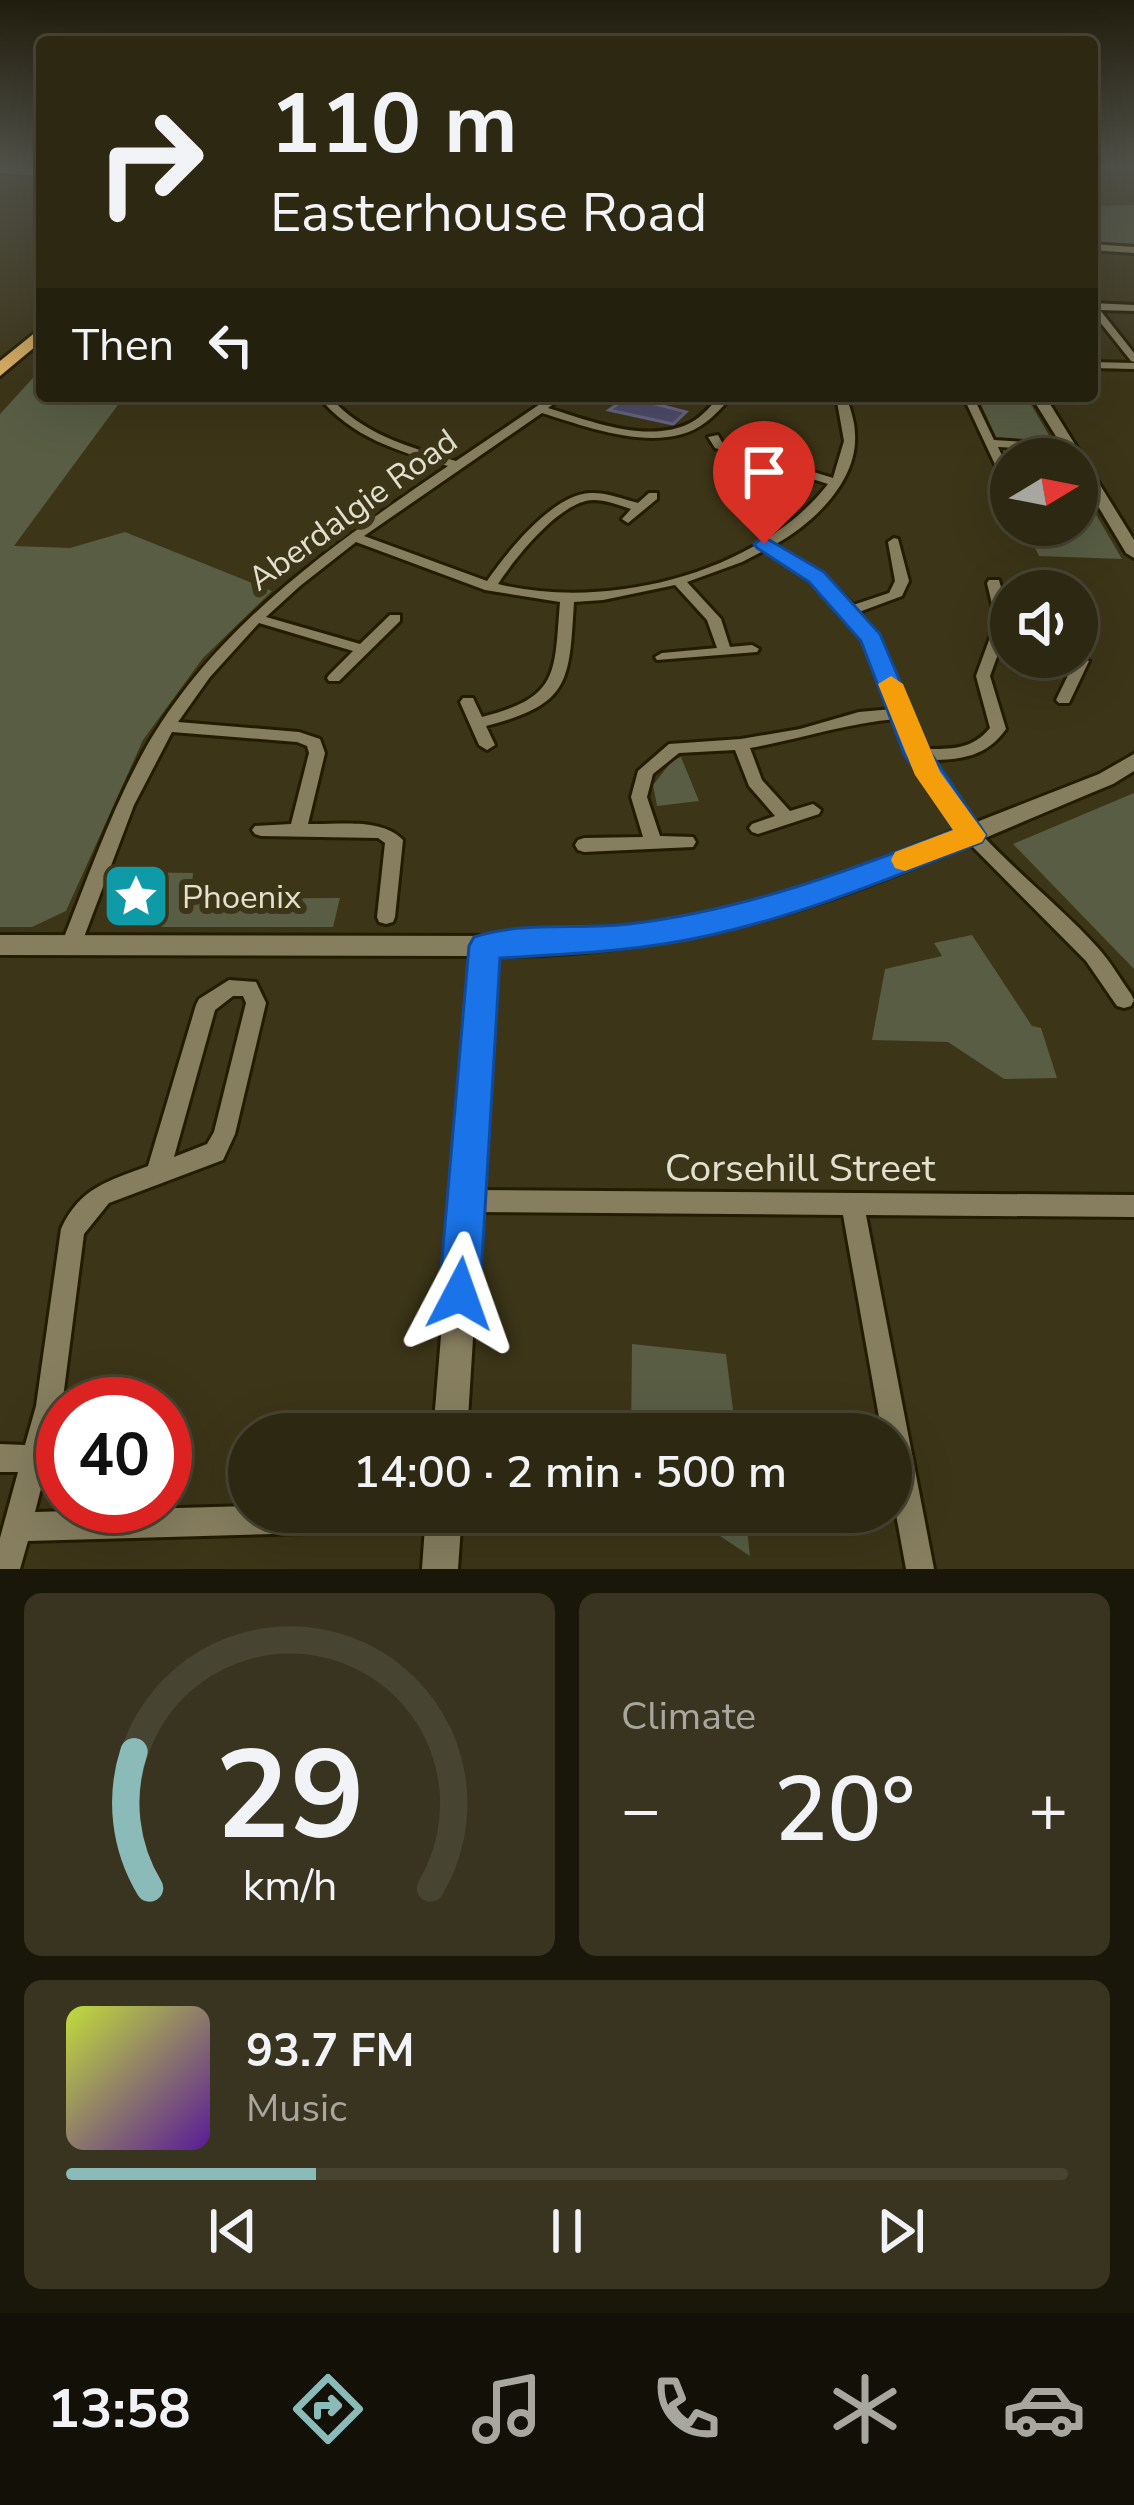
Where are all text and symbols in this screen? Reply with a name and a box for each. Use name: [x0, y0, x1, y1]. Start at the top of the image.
text: 110 m: [270, 67, 518, 182]
icon: right: [72, 84, 228, 240]
text: Easterhouse Road: [270, 176, 707, 250]
icon: left: [198, 312, 264, 378]
text: Then: [72, 315, 174, 376]
street label: Aberdalgie Road: [239, 419, 467, 601]
pin: [713, 421, 815, 544]
north arrow: [990, 438, 1098, 546]
map controls: [990, 438, 1098, 678]
icon: arrive: [731, 439, 797, 505]
button: sound: [990, 570, 1098, 678]
place icon: Phoenix: [101, 861, 171, 931]
place label: Phoenix: [182, 875, 301, 920]
street label: Corsehill Street: [665, 1142, 936, 1195]
position arrow: [397, 1231, 523, 1357]
speed limit sign: 40: [36, 1377, 192, 1533]
text: 14:00 · 2 min · 500 m: [353, 1442, 787, 1503]
text: Climate: [621, 1690, 756, 1743]
text: 29: [215, 1711, 364, 1881]
text: 20°: [774, 1749, 915, 1872]
text: −: [621, 1765, 661, 1855]
text: +: [1028, 1765, 1068, 1855]
text: km/h: [242, 1856, 337, 1914]
text: 93.7 FM: [246, 2021, 415, 2082]
text: Music: [246, 2082, 347, 2135]
icon: previous: [200, 2198, 266, 2264]
icon: pause: [534, 2198, 600, 2264]
icon: next: [868, 2198, 934, 2264]
icon: directions: [286, 2367, 370, 2451]
icon: music: [465, 2367, 549, 2451]
icon: phone: [644, 2367, 728, 2451]
icon: climate: [823, 2367, 907, 2451]
icon: car: [1002, 2367, 1086, 2451]
text: 13:58: [48, 2372, 191, 2446]

